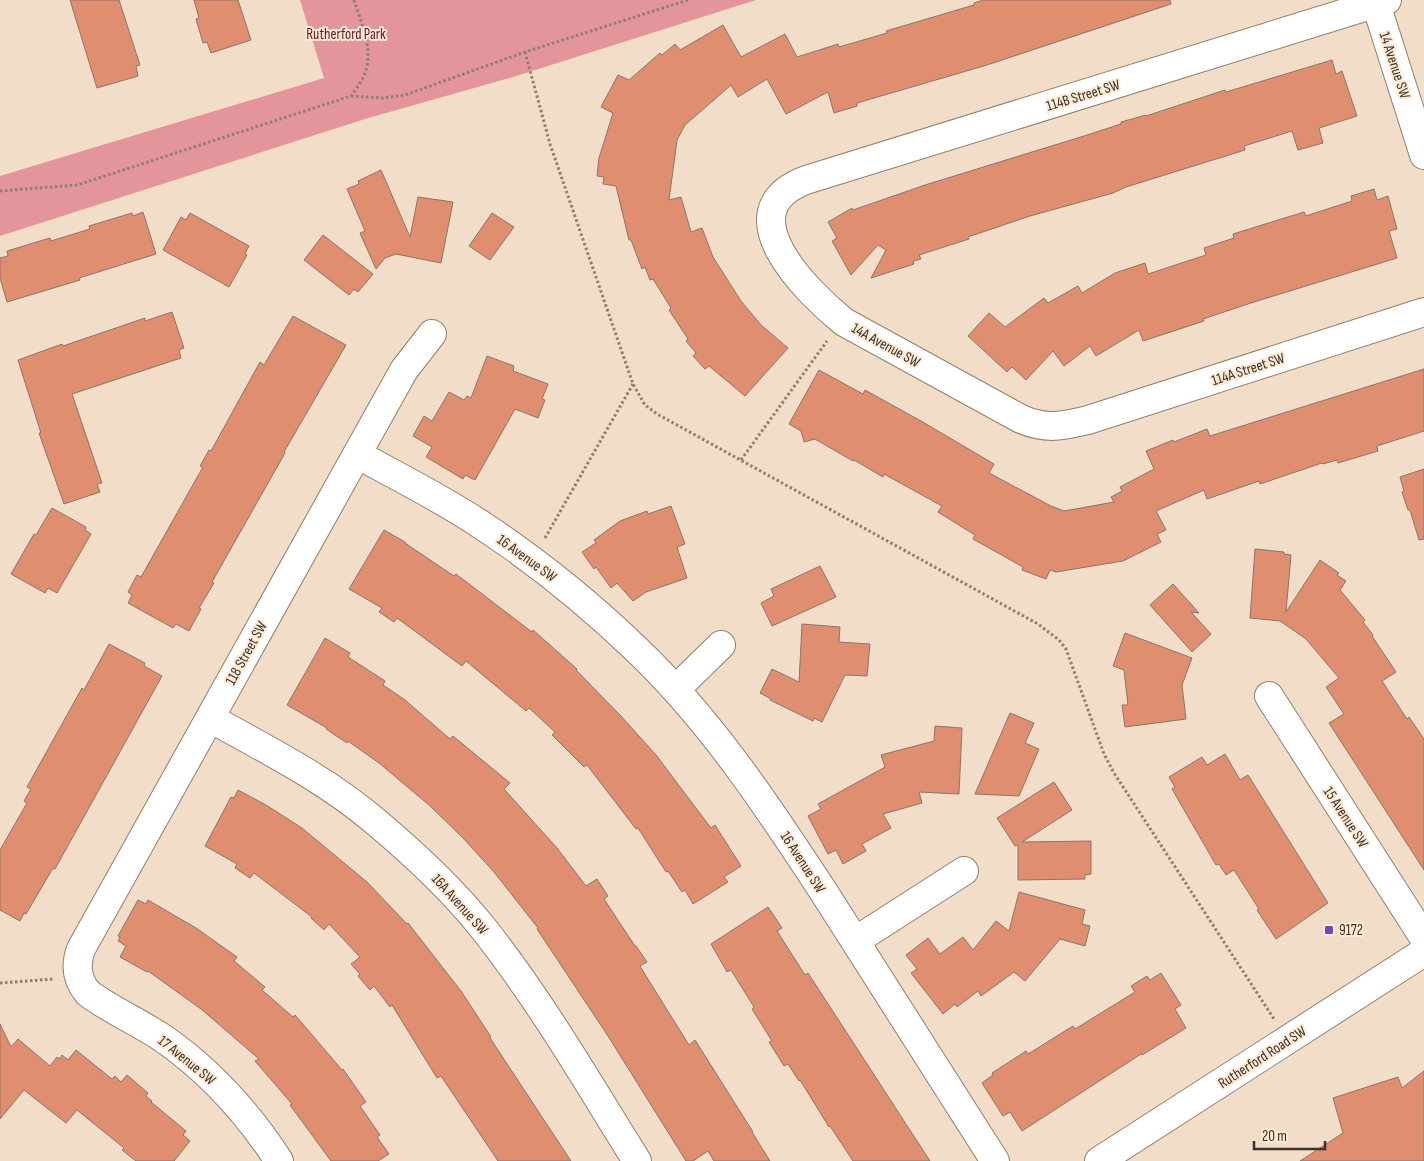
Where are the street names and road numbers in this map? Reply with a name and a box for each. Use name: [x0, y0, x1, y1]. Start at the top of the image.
street label: 14 Avenue SW: [1375, 29, 1414, 101]
street label: 114B Street SW: [1044, 75, 1122, 116]
street label: 14A Avenue SW: [848, 319, 924, 372]
street label: 114A Street SW: [1209, 349, 1287, 390]
street label: 16 Avenue SW: [493, 530, 561, 587]
street label: 118 Street SW: [221, 618, 272, 688]
street label: 15 Avenue SW: [1319, 783, 1372, 852]
street label: 16 Avenue SW: [776, 828, 830, 897]
street label: 16A Avenue SW: [427, 870, 492, 939]
street label: Rutherford Road SW: [1215, 1022, 1310, 1093]
street label: 17 Avenue SW: [154, 1031, 220, 1090]

